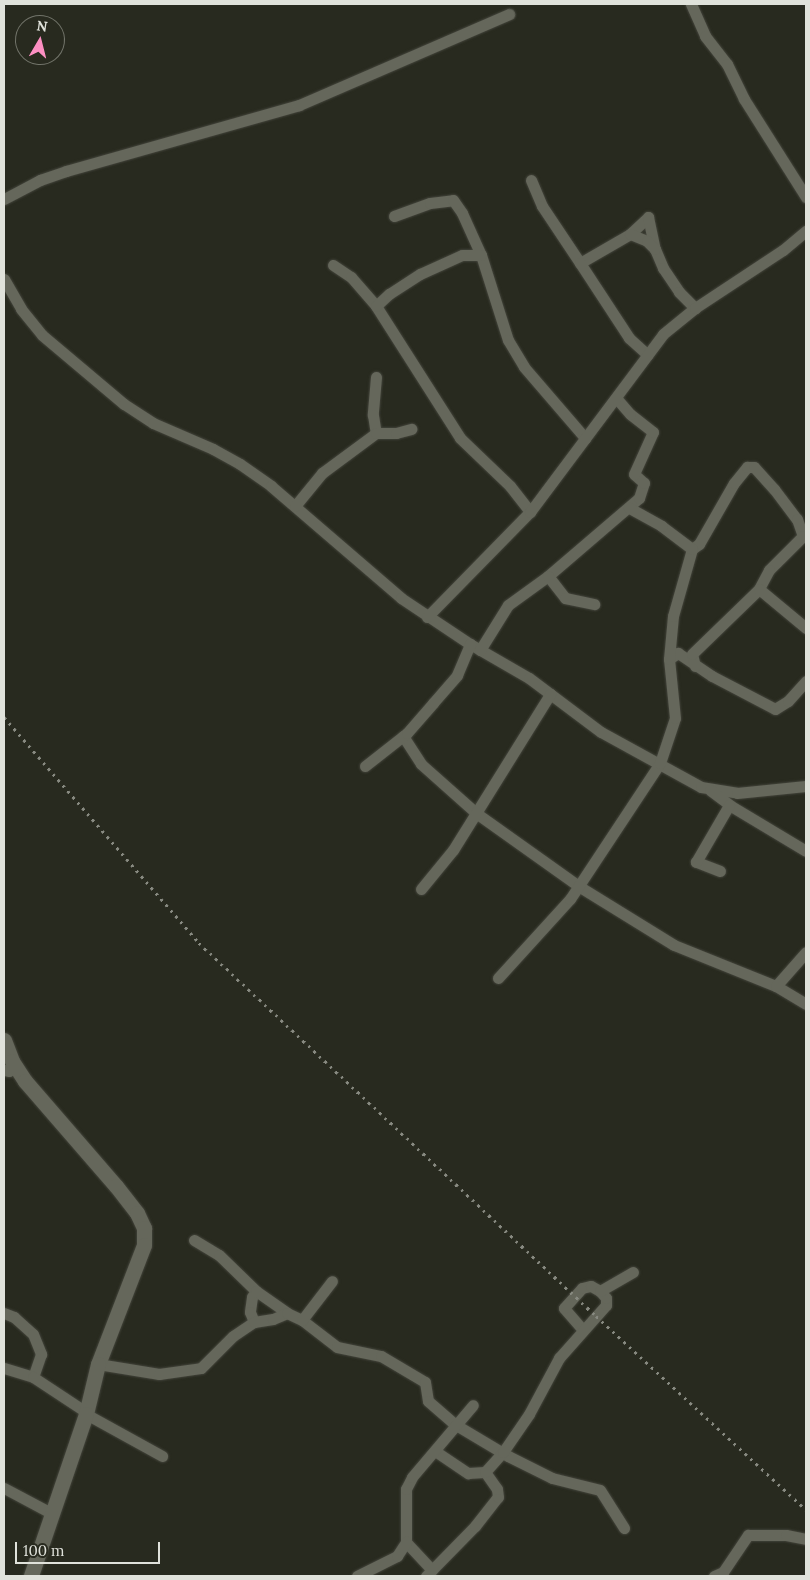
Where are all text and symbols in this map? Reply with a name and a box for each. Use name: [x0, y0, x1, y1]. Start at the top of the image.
north arrow: [15, 15, 65, 65]
text: N: [35, 16, 49, 36]
scale bar: [18, 1532, 162, 1564]
text: 100 m: [23, 1541, 64, 1560]

